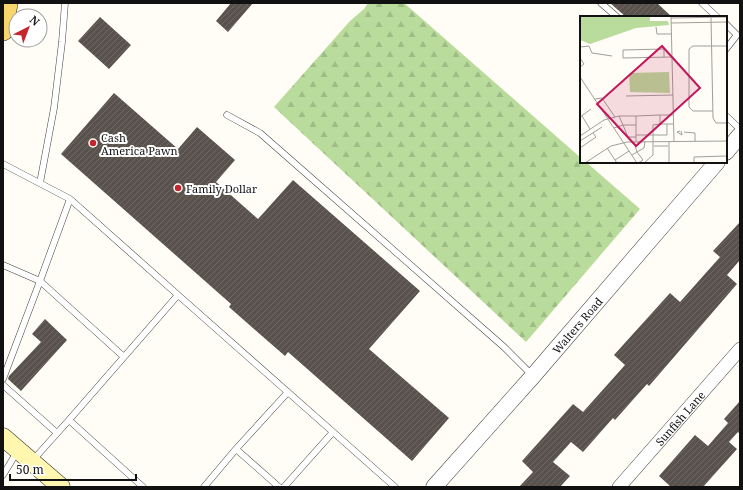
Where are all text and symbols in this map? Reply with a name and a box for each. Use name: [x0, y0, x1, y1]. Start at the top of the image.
north arrow: [8, 8, 48, 48]
text: N: [27, 12, 44, 29]
inset map: [580, 16, 727, 163]
place label: Cash America Pawn: [101, 130, 178, 158]
marker: Cash America Pawn: [88, 138, 98, 148]
place label: Family Dollar: [186, 181, 258, 196]
marker: Family Dollar: [173, 183, 183, 193]
street label: Walters Road: [548, 293, 605, 356]
street label: Sunfish Lane: [652, 387, 708, 448]
scale bar: [10, 456, 136, 482]
text: 50 m: [16, 461, 44, 478]

